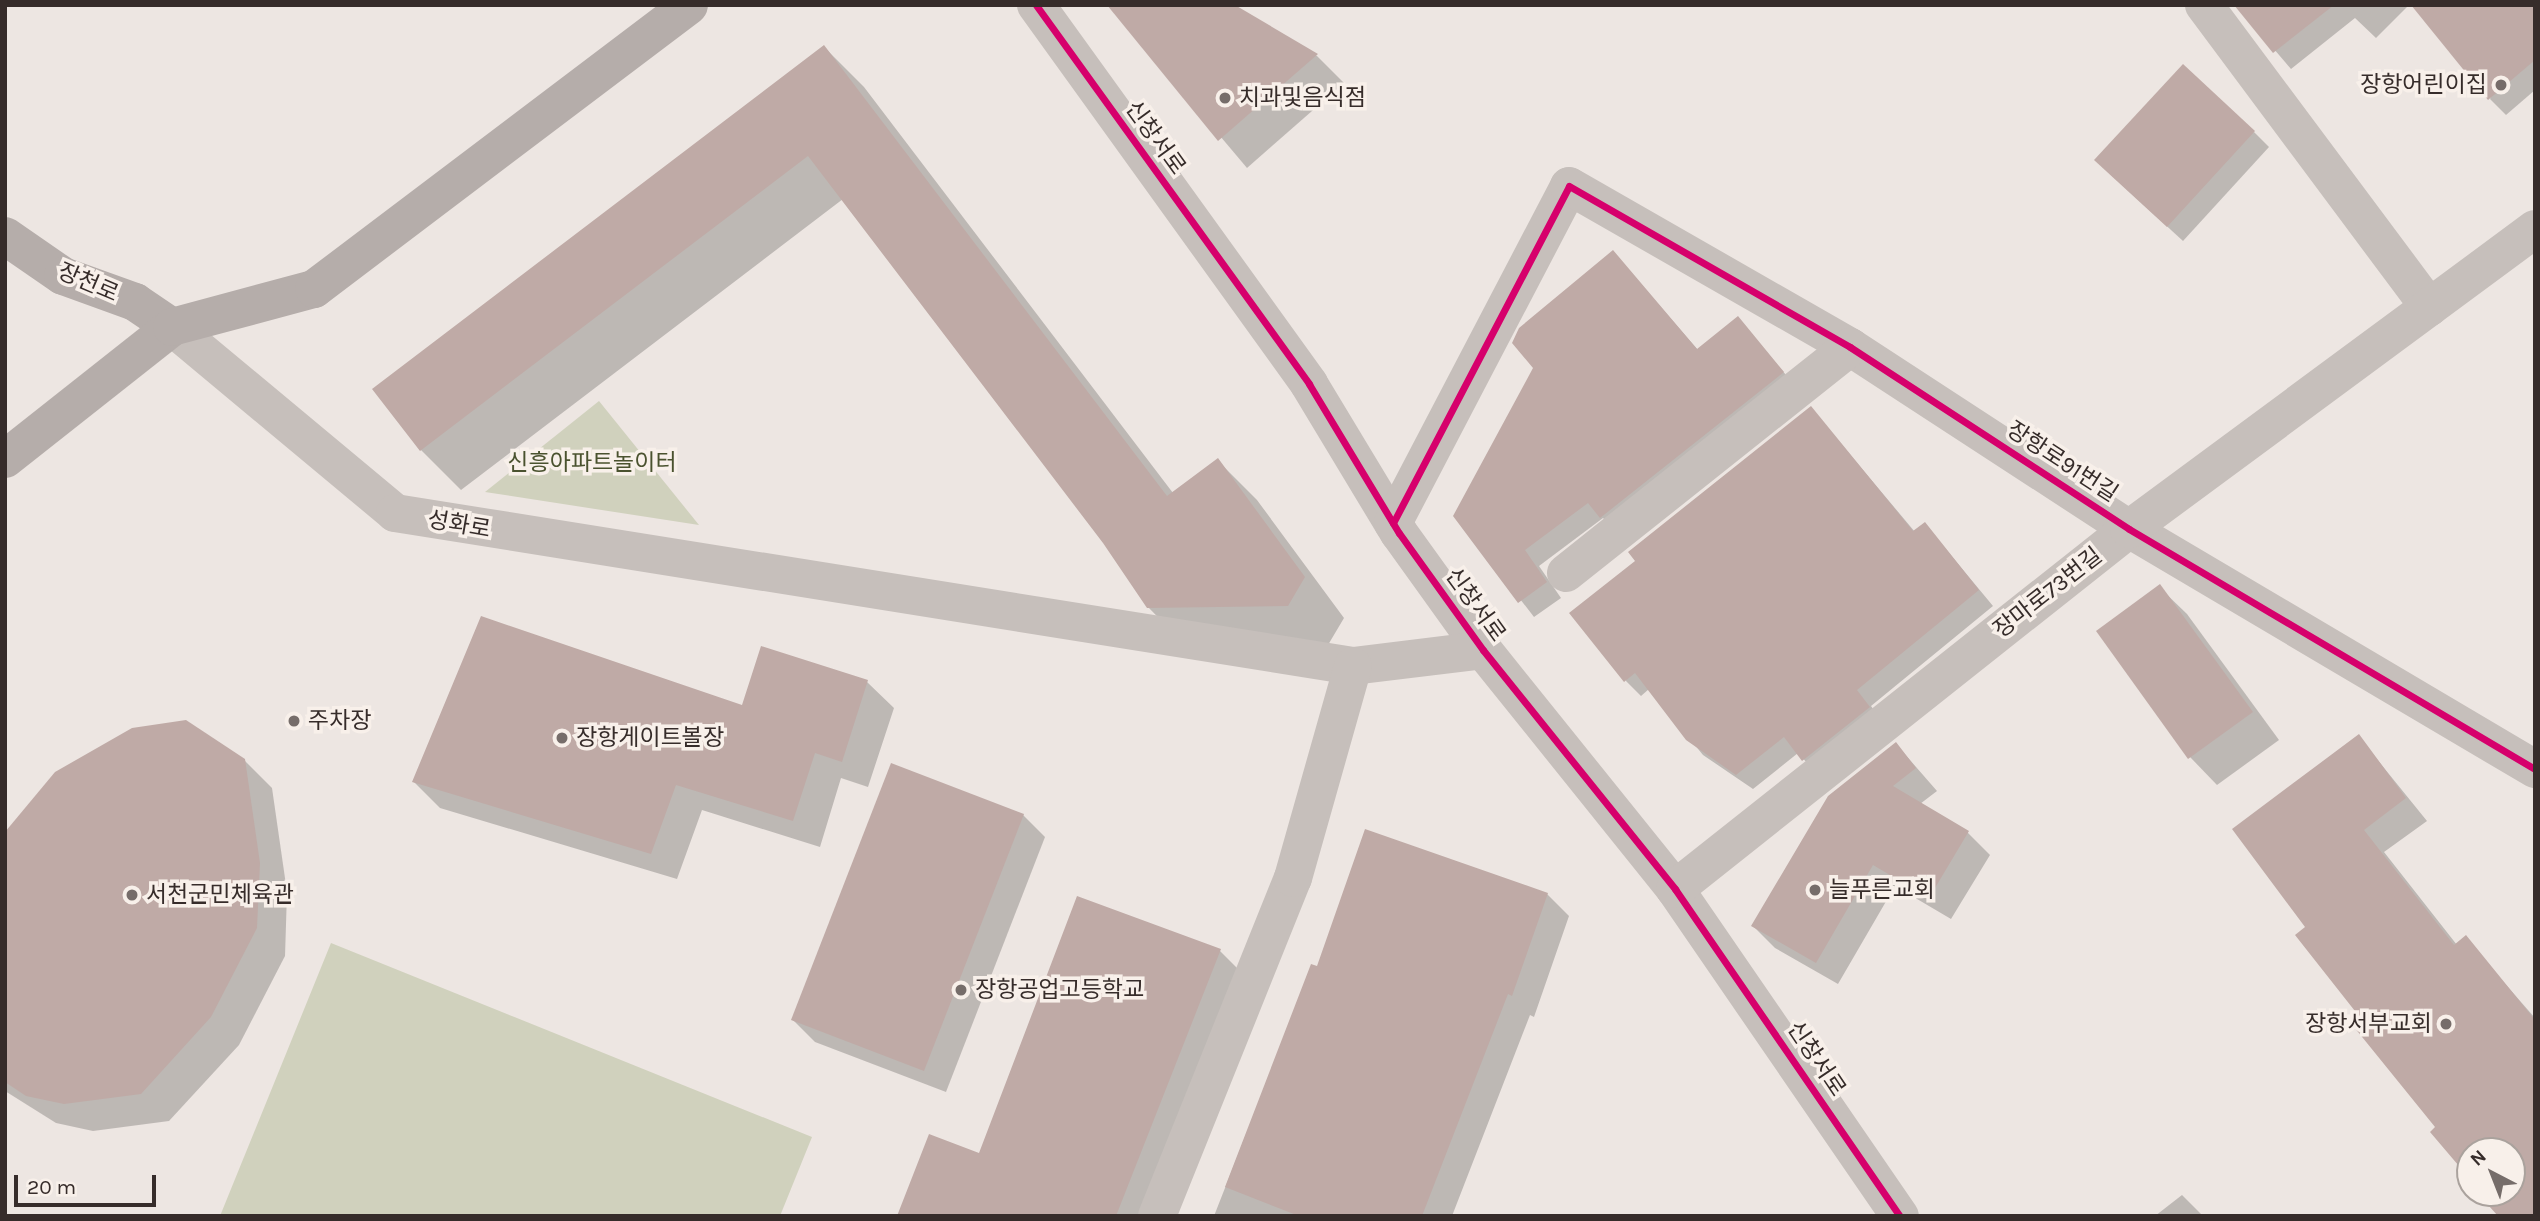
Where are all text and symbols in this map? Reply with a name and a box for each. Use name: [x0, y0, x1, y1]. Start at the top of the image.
place label: 장항어린이집: [2360, 71, 2487, 99]
marker: 장항어린이집: [2493, 77, 2509, 93]
place label: 치과및음식점: [1239, 84, 1366, 112]
marker: 치과및음식점: [1217, 90, 1233, 106]
street label: 신창서로: [1119, 96, 1191, 180]
street label: 장천로: [53, 258, 123, 308]
street label: 장항로91번길: [2001, 416, 2123, 508]
park label: 신흥아파트놀이터: [507, 449, 677, 477]
street label: 성화로: [425, 506, 493, 544]
street label: 장마로73번길: [1988, 542, 2108, 644]
street label: 신창서로: [1439, 563, 1511, 647]
place label: 주차장: [308, 707, 371, 735]
marker: 주차장: [286, 713, 302, 729]
place label: 장항게이트볼장: [576, 724, 724, 752]
marker: 장항게이트볼장: [554, 730, 570, 746]
place label: 늘푸른교회: [1829, 876, 1935, 904]
place label: 서천군민체육관: [146, 881, 294, 909]
marker: 늘푸른교회: [1807, 882, 1823, 898]
marker: 서천군민체육관: [124, 887, 140, 903]
place label: 장항공업고등학교: [975, 976, 1144, 1004]
marker: 장항공업고등학교: [953, 982, 969, 998]
place label: 장항서부교회: [2305, 1010, 2432, 1038]
street label: 신창서로: [1781, 1016, 1851, 1102]
marker: 장항서부교회: [2438, 1016, 2454, 1032]
north arrow: [2456, 1137, 2526, 1207]
text: N: [2466, 1145, 2491, 1171]
scale bar: [18, 1162, 159, 1206]
text: 20 m: [27, 1175, 76, 1199]

